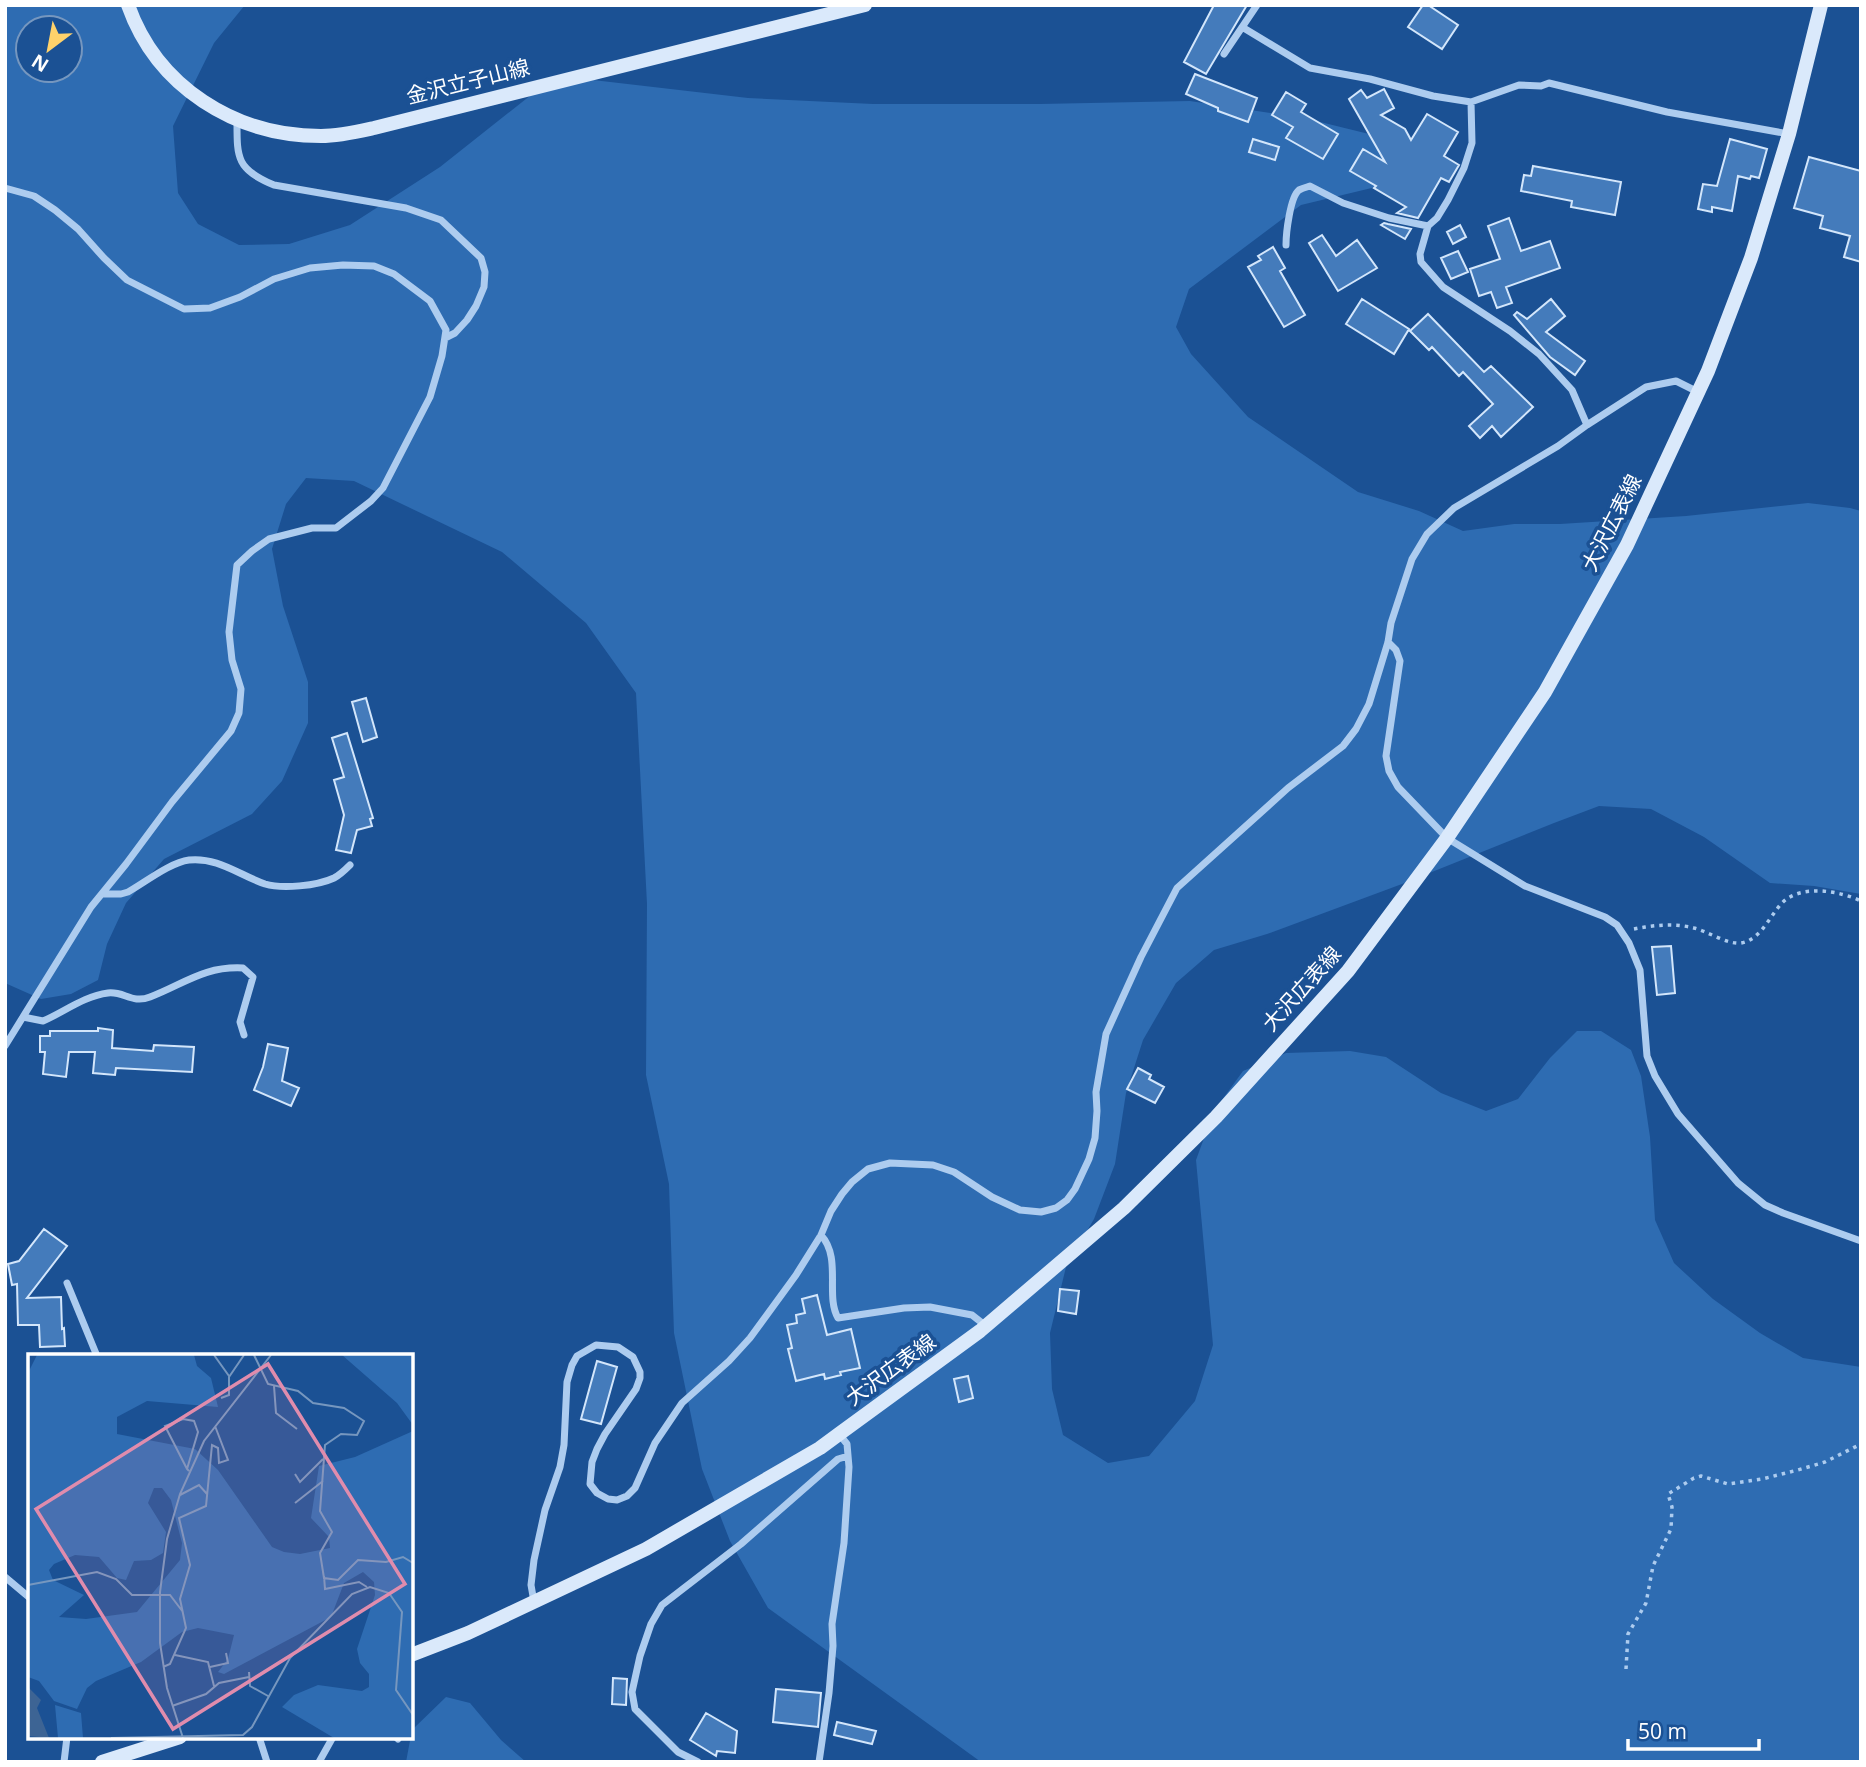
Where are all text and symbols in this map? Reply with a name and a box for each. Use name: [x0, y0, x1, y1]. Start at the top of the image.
north arrow: [14, 14, 84, 84]
text: N: [27, 48, 53, 79]
street label: 金沢立子山線: [403, 52, 532, 110]
street label: 大沢広表線: [1575, 469, 1647, 576]
street label: 大沢広表線: [1256, 940, 1347, 1037]
street label: 大沢広表線: [840, 1327, 941, 1411]
inset map: [28, 1354, 413, 1739]
scale bar: [1628, 1708, 1759, 1752]
text: 50 m: [1638, 1717, 1687, 1745]

